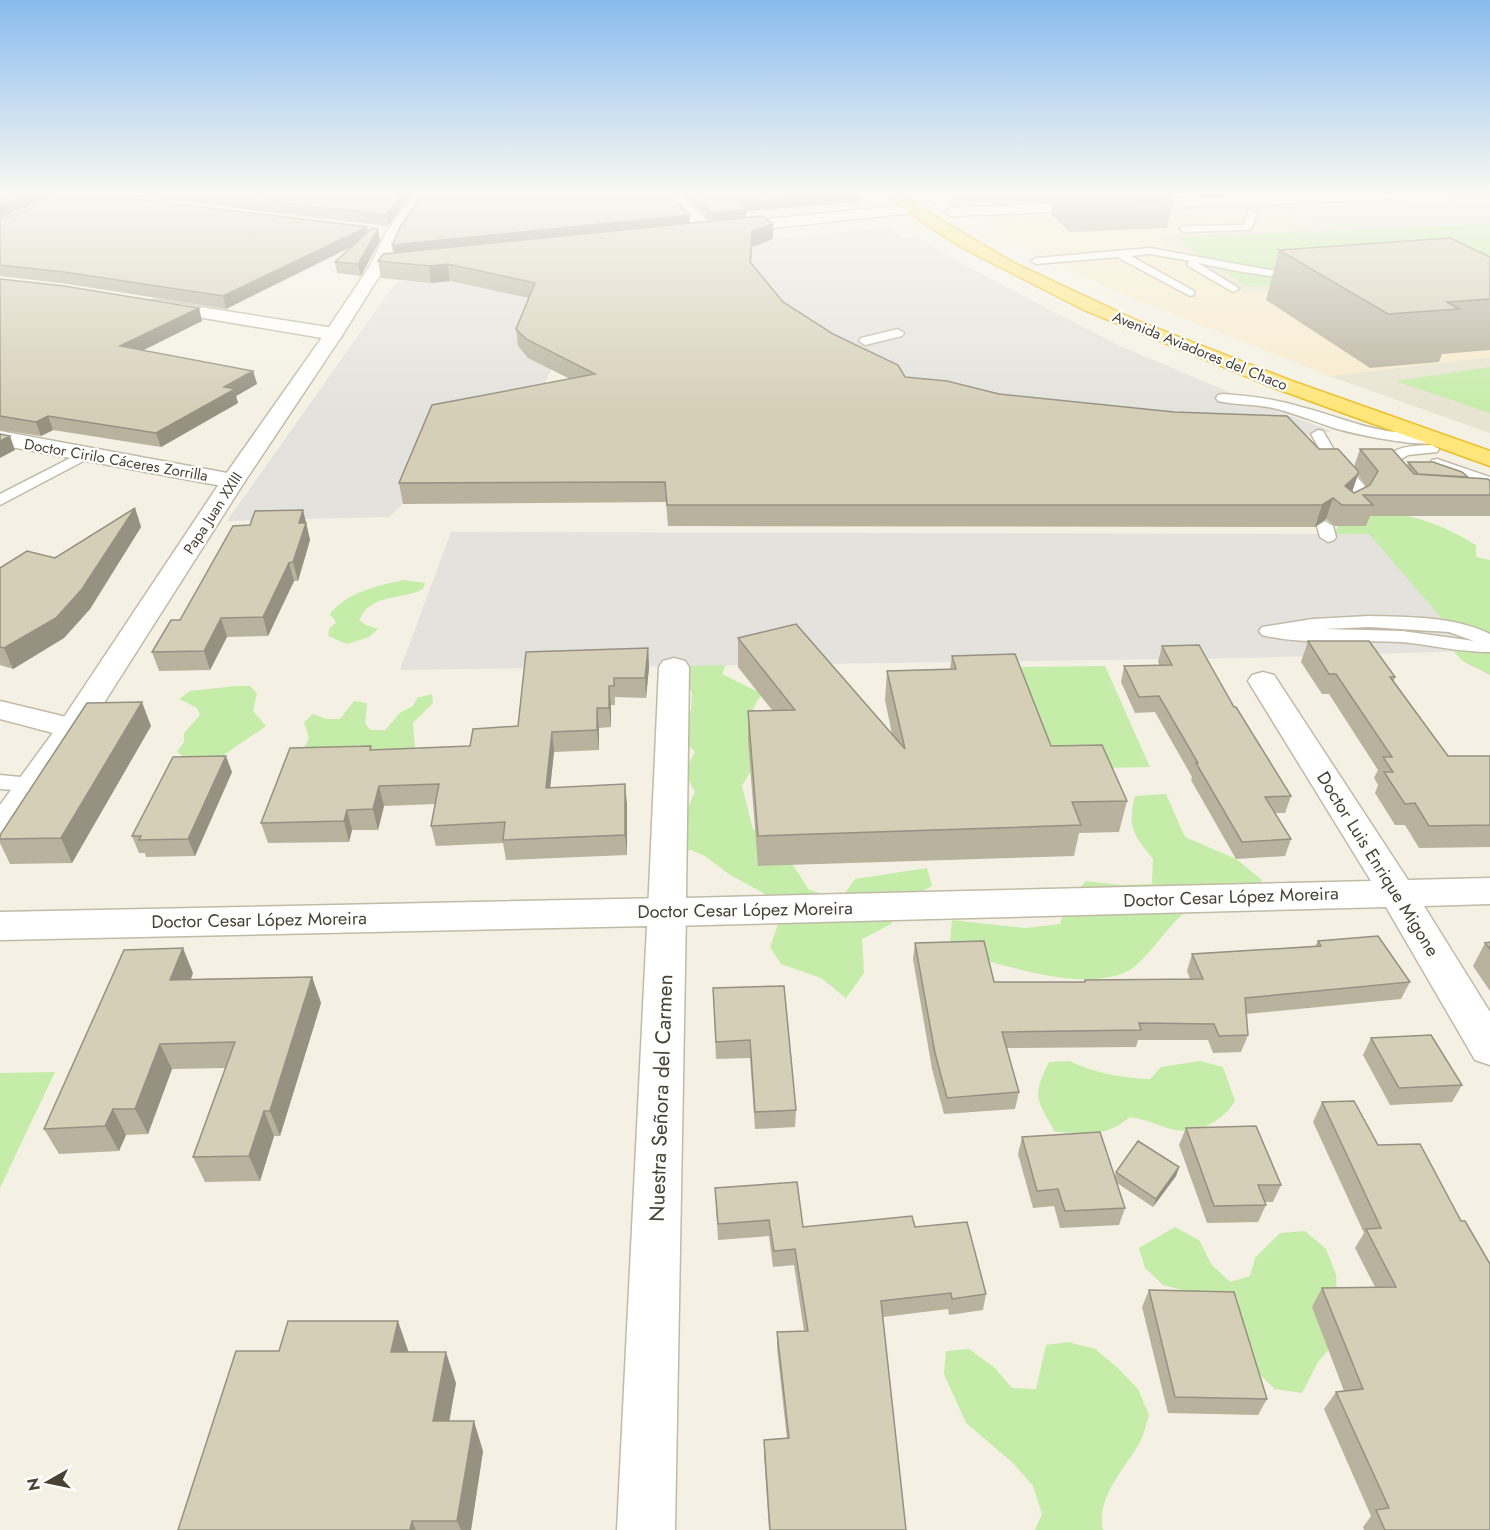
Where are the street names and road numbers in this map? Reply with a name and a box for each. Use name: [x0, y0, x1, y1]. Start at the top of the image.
street label: Avenida Aviadores del Chaco: [1109, 306, 1291, 396]
street label: Doctor Cirilo Cáceres Zorrilla: [22, 433, 210, 487]
street label: Papa Juan XXIII: [178, 468, 248, 558]
street label: Doctor Luis Enrique Migone: [1310, 767, 1446, 961]
street label: Doctor Cesar López Moreira: [1123, 880, 1339, 914]
street label: Doctor Cesar López Moreira: [637, 895, 853, 925]
street label: Doctor Cesar López Moreira: [151, 905, 367, 935]
street label: Nuestra Señora del Carmen: [642, 974, 680, 1222]

